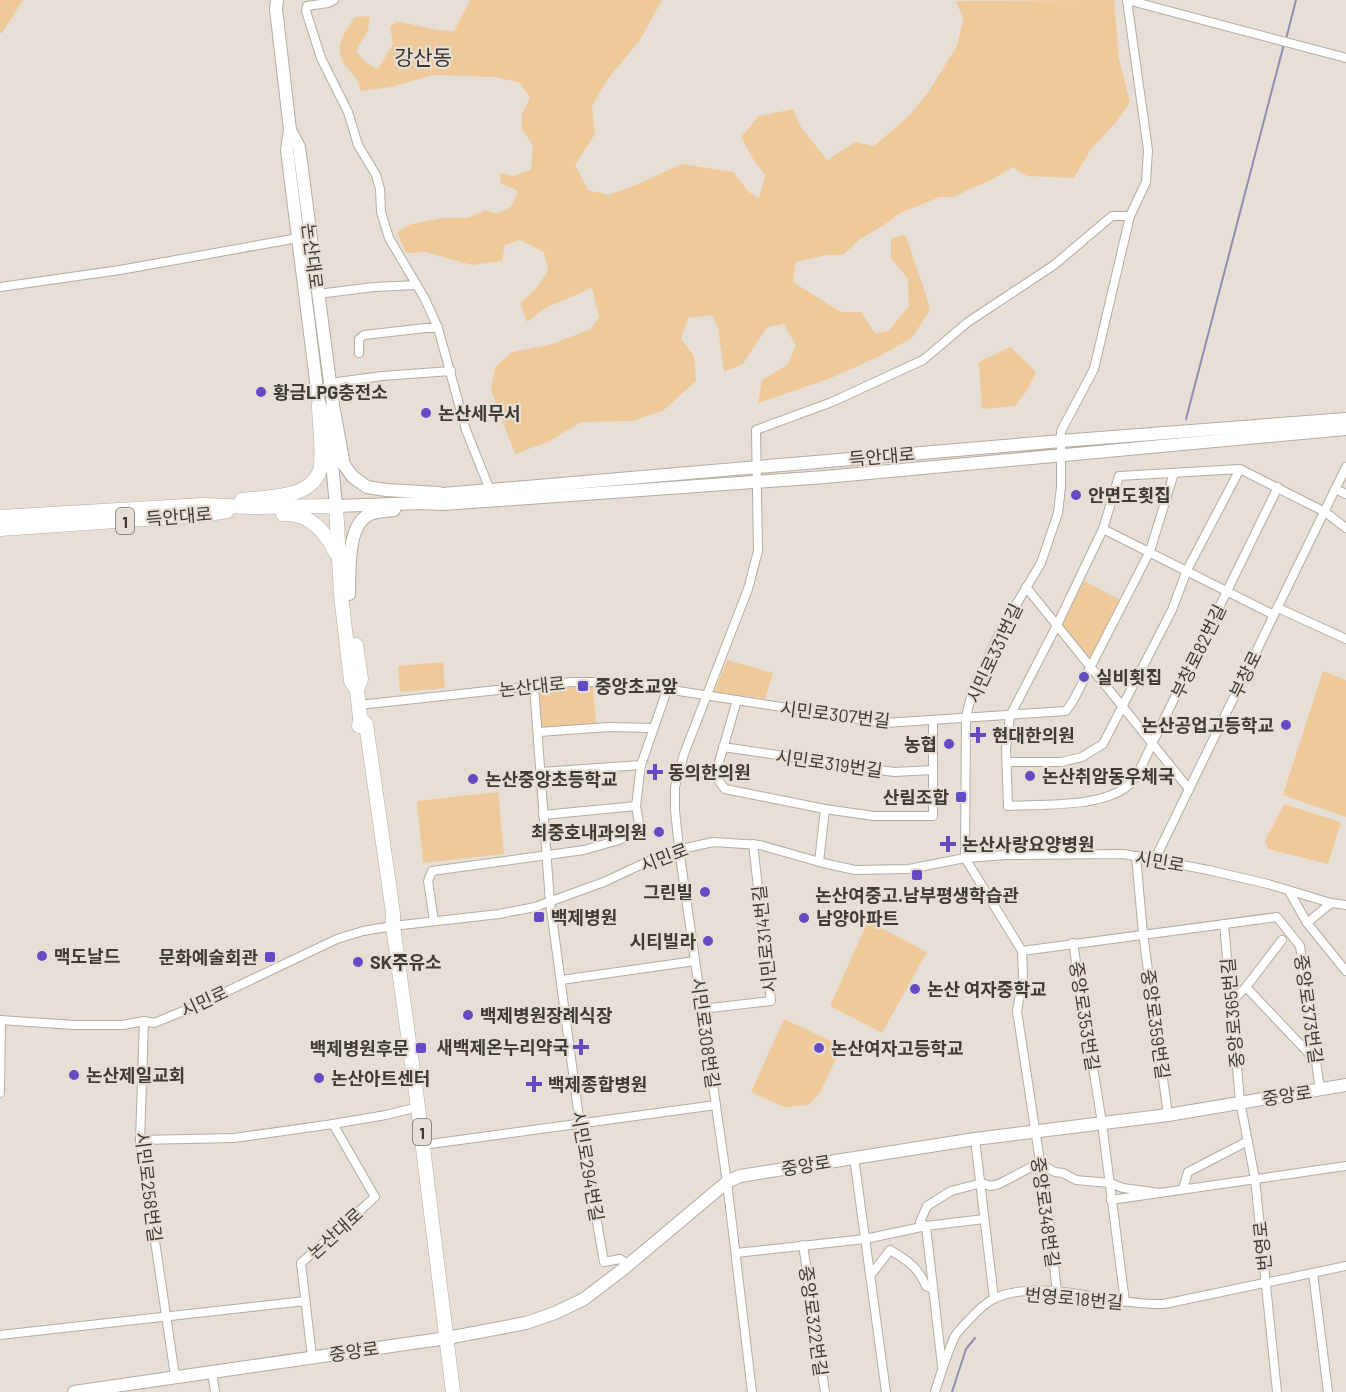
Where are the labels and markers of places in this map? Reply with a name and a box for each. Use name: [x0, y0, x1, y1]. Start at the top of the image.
place label: 황금LPG충전소: [273, 381, 388, 403]
marker: 황금LPG충전소: [254, 385, 268, 399]
place label: 논산세무서: [438, 402, 521, 424]
marker: 논산세무서: [419, 406, 433, 420]
place label: 안면도횟집: [1088, 484, 1171, 506]
marker: 안면도횟집: [1069, 488, 1083, 502]
place label: 실비횟집: [1096, 666, 1162, 688]
marker: 실비횟집: [1077, 670, 1091, 684]
place label: 중앙초교앞: [595, 675, 678, 697]
marker: 중앙초교앞: [576, 679, 590, 693]
place label: 논산공업고등학교: [1142, 714, 1274, 736]
marker: 논산공업고등학교: [1279, 718, 1293, 732]
place label: 현대한의원: [992, 724, 1075, 746]
marker: 현대한의원: [969, 726, 987, 744]
place label: 농협: [904, 733, 937, 755]
marker: 농협: [942, 737, 956, 751]
place label: 동의한의원: [668, 761, 751, 783]
marker: 동의한의원: [646, 763, 664, 781]
place label: 논산취암동우체국: [1042, 765, 1174, 787]
place label: 논산중앙초등학교: [485, 768, 617, 790]
marker: 논산취암동우체국: [1023, 769, 1037, 783]
marker: 논산중앙초등학교: [466, 772, 480, 786]
place label: 산림조합: [883, 786, 949, 808]
marker: 산림조합: [954, 790, 968, 804]
place label: 최중호내과의원: [531, 821, 647, 843]
marker: 최중호내과의원: [652, 825, 666, 839]
place label: 논산사랑요양병원: [962, 833, 1094, 855]
marker: 논산사랑요양병원: [939, 835, 957, 853]
marker: 논산여중고.남부평생학습관: [910, 868, 924, 882]
place label: 그린빌: [643, 881, 693, 903]
place label: 논산여중고.남부평생학습관: [815, 884, 1019, 906]
marker: 그린빌: [698, 885, 712, 899]
place label: 백제병원: [551, 906, 617, 928]
place label: 남양아파트: [816, 907, 899, 929]
marker: 백제병원: [532, 910, 546, 924]
marker: 남양아파트: [797, 911, 811, 925]
place label: 시티빌라: [630, 930, 696, 952]
marker: 시티빌라: [701, 934, 715, 948]
place label: 맥도날드: [54, 945, 120, 967]
place label: 문화예술회관: [159, 946, 258, 968]
marker: 맥도날드: [35, 949, 49, 963]
marker: 문화예술회관: [263, 950, 277, 964]
place label: SK주유소: [370, 951, 442, 973]
marker: SK주유소: [351, 955, 365, 969]
place label: 논산 여자중학교: [927, 978, 1047, 1000]
marker: 논산 여자중학교: [908, 982, 922, 996]
place label: 백제병원장례식장: [480, 1004, 613, 1026]
marker: 백제병원장례식장: [461, 1008, 475, 1022]
place label: 새백제온누리약국: [437, 1036, 569, 1058]
place label: 백제병원후문: [310, 1037, 409, 1059]
place label: 논산여자고등학교: [831, 1037, 963, 1059]
marker: 새백제온누리약국: [574, 1040, 588, 1054]
marker: 백제병원후문: [414, 1041, 428, 1055]
marker: 논산여자고등학교: [812, 1041, 826, 1055]
place label: 논산제일교회: [86, 1064, 185, 1086]
place label: 논산아트센터: [331, 1067, 430, 1089]
marker: 논산제일교회: [67, 1068, 81, 1082]
marker: 논산아트센터: [312, 1071, 326, 1085]
place label: 백제종합병원: [548, 1073, 647, 1095]
marker: 백제종합병원: [525, 1075, 543, 1093]

